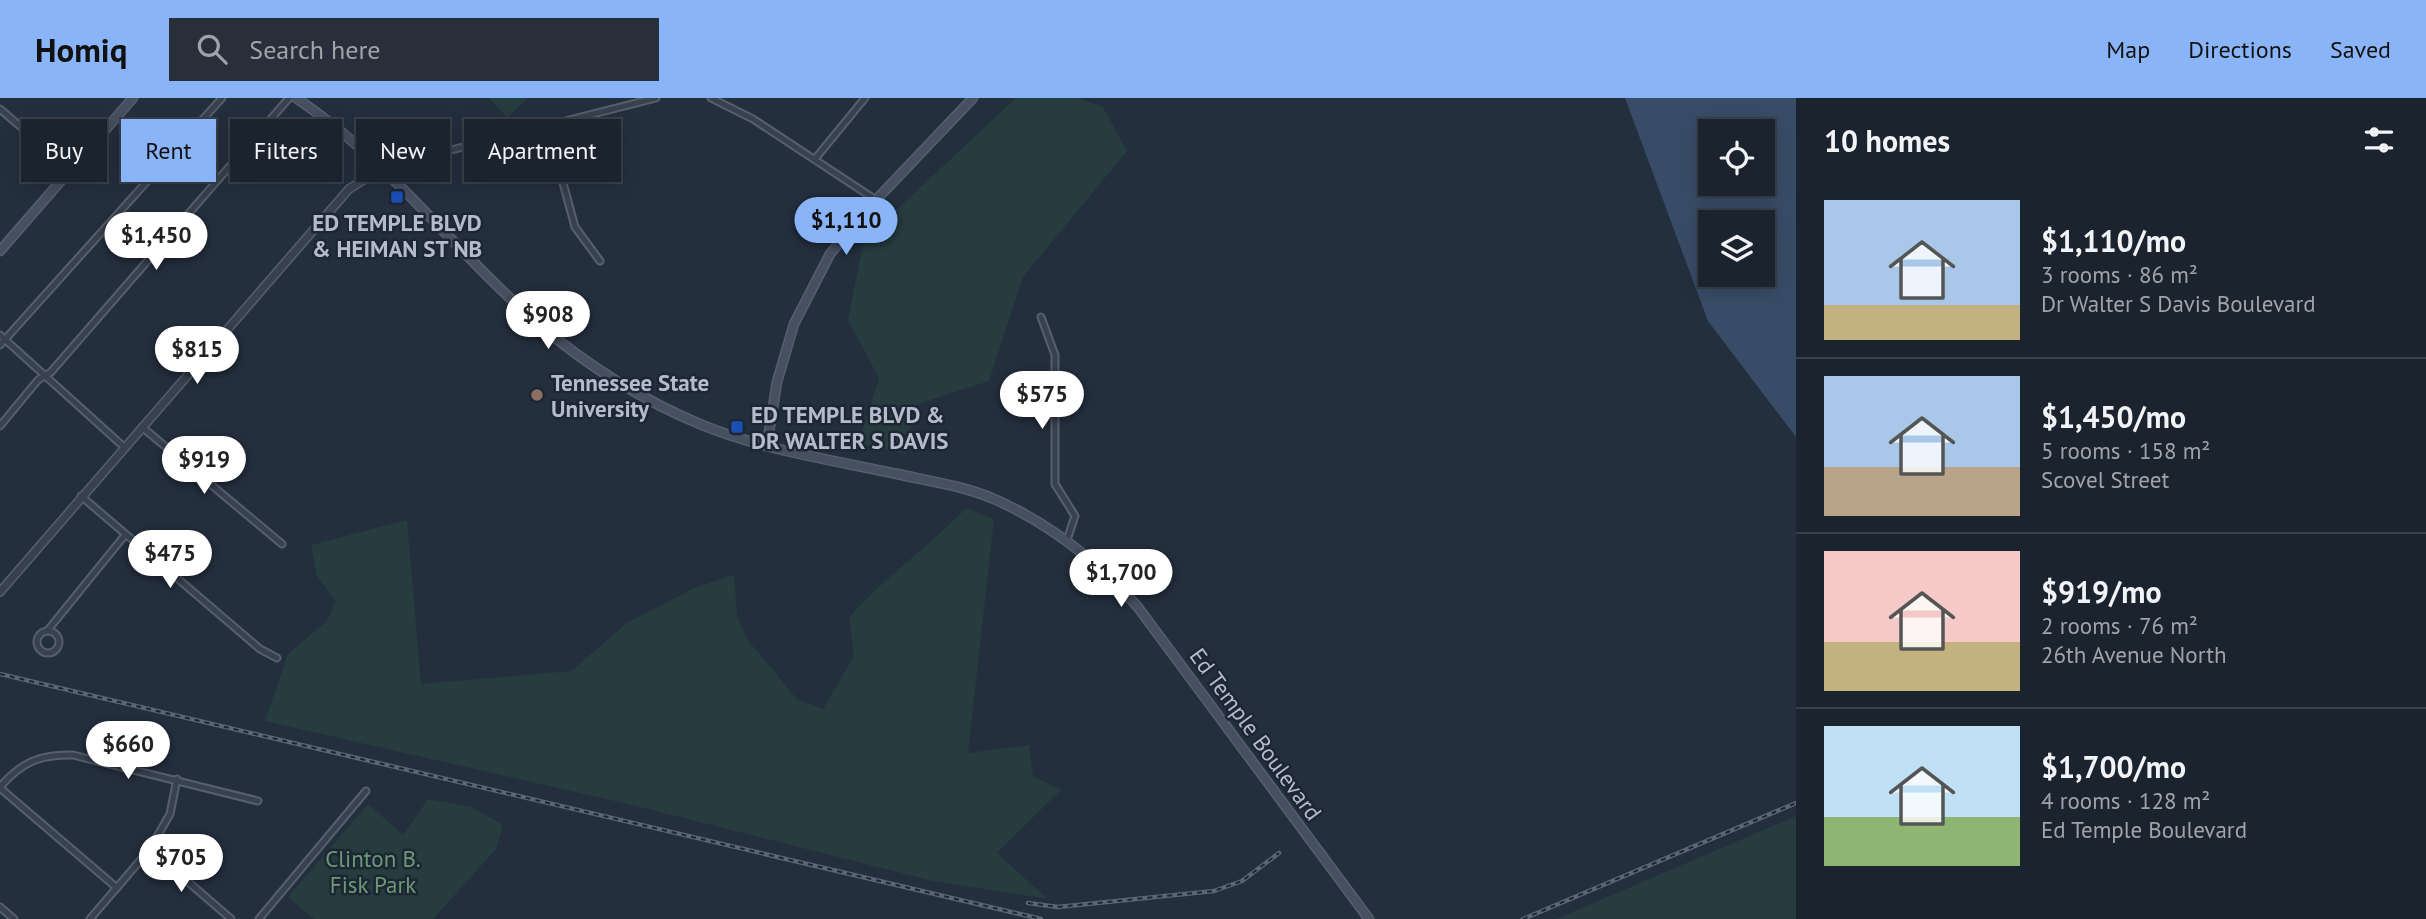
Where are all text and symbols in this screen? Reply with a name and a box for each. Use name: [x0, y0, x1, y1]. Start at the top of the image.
search box: [169, 18, 659, 81]
text: Homiq: [35, 28, 127, 71]
icon: search: [193, 30, 231, 68]
text: Search here: [249, 33, 380, 66]
text: Map: [2106, 34, 2150, 65]
text: Directions: [2188, 34, 2292, 65]
text: Saved: [2330, 34, 2391, 65]
chip: Buy: [21, 119, 107, 182]
chip: Rent: [121, 119, 216, 182]
chip: Filters: [230, 119, 342, 182]
chip: New: [356, 119, 450, 182]
chip: Apartment: [464, 119, 621, 182]
map controls: [1698, 119, 1775, 287]
button: locate: [1698, 119, 1775, 196]
text: 10 homes: [1824, 121, 1950, 160]
icon: filters: [2360, 121, 2398, 159]
marker: ED TEMPLE BLVD & HEIMAN ST NB: [389, 189, 405, 205]
pin: $1,110: [789, 198, 903, 257]
text: $1,110: [810, 205, 882, 234]
place label: ED TEMPLE BLVD & HEIMAN ST NB: [312, 208, 482, 263]
button: layers: [1698, 210, 1775, 287]
pin: $1,450: [99, 212, 213, 272]
text: $1,450: [120, 220, 192, 249]
text: $1,110/mo: [2041, 221, 2186, 260]
icon: home: [1880, 228, 1964, 312]
text: 3 rooms · 86 m²: [2041, 260, 2198, 289]
text: Dr Walter S Davis Boulevard: [2041, 289, 2316, 318]
pin: $908: [507, 292, 589, 351]
text: $908: [522, 299, 574, 328]
pin: $815: [156, 327, 238, 386]
text: $815: [171, 334, 223, 363]
place label: Tennessee State University: [551, 368, 709, 423]
pin: $575: [1001, 372, 1083, 431]
text: $575: [1016, 379, 1068, 408]
marker: Tennessee State University: [529, 387, 545, 403]
text: $1,450/mo: [2041, 397, 2186, 436]
place label: ED TEMPLE BLVD & DR WALTER S DAVIS: [751, 400, 948, 455]
icon: home: [1880, 404, 1964, 488]
marker: ED TEMPLE BLVD & DR WALTER S DAVIS: [729, 419, 745, 435]
pin: $919: [163, 436, 245, 496]
text: 5 rooms · 158 m²: [2041, 436, 2210, 465]
text: $919: [178, 444, 230, 473]
text: Scovel Street: [2041, 465, 2169, 494]
pin: $475: [129, 531, 211, 590]
text: $475: [144, 538, 196, 567]
pin: $1,700: [1064, 550, 1178, 609]
text: $1,700: [1085, 557, 1157, 586]
text: $919/mo: [2041, 572, 2162, 611]
icon: home: [1880, 579, 1964, 663]
text: 2 rooms · 76 m²: [2041, 611, 2198, 640]
text: 26th Avenue North: [2041, 640, 2227, 669]
street label: Ed Temple Boulevard: [1184, 642, 1328, 826]
pin: $660: [87, 722, 169, 781]
text: $660: [102, 729, 154, 758]
text: $1,700/mo: [2041, 747, 2186, 786]
icon: home: [1880, 754, 1964, 838]
text: 4 rooms · 128 m²: [2041, 786, 2210, 815]
text: Ed Temple Boulevard: [2041, 815, 2247, 844]
pin: $705: [140, 834, 222, 894]
text: $705: [155, 842, 207, 871]
park label: Clinton B. Fisk Park: [325, 844, 421, 899]

